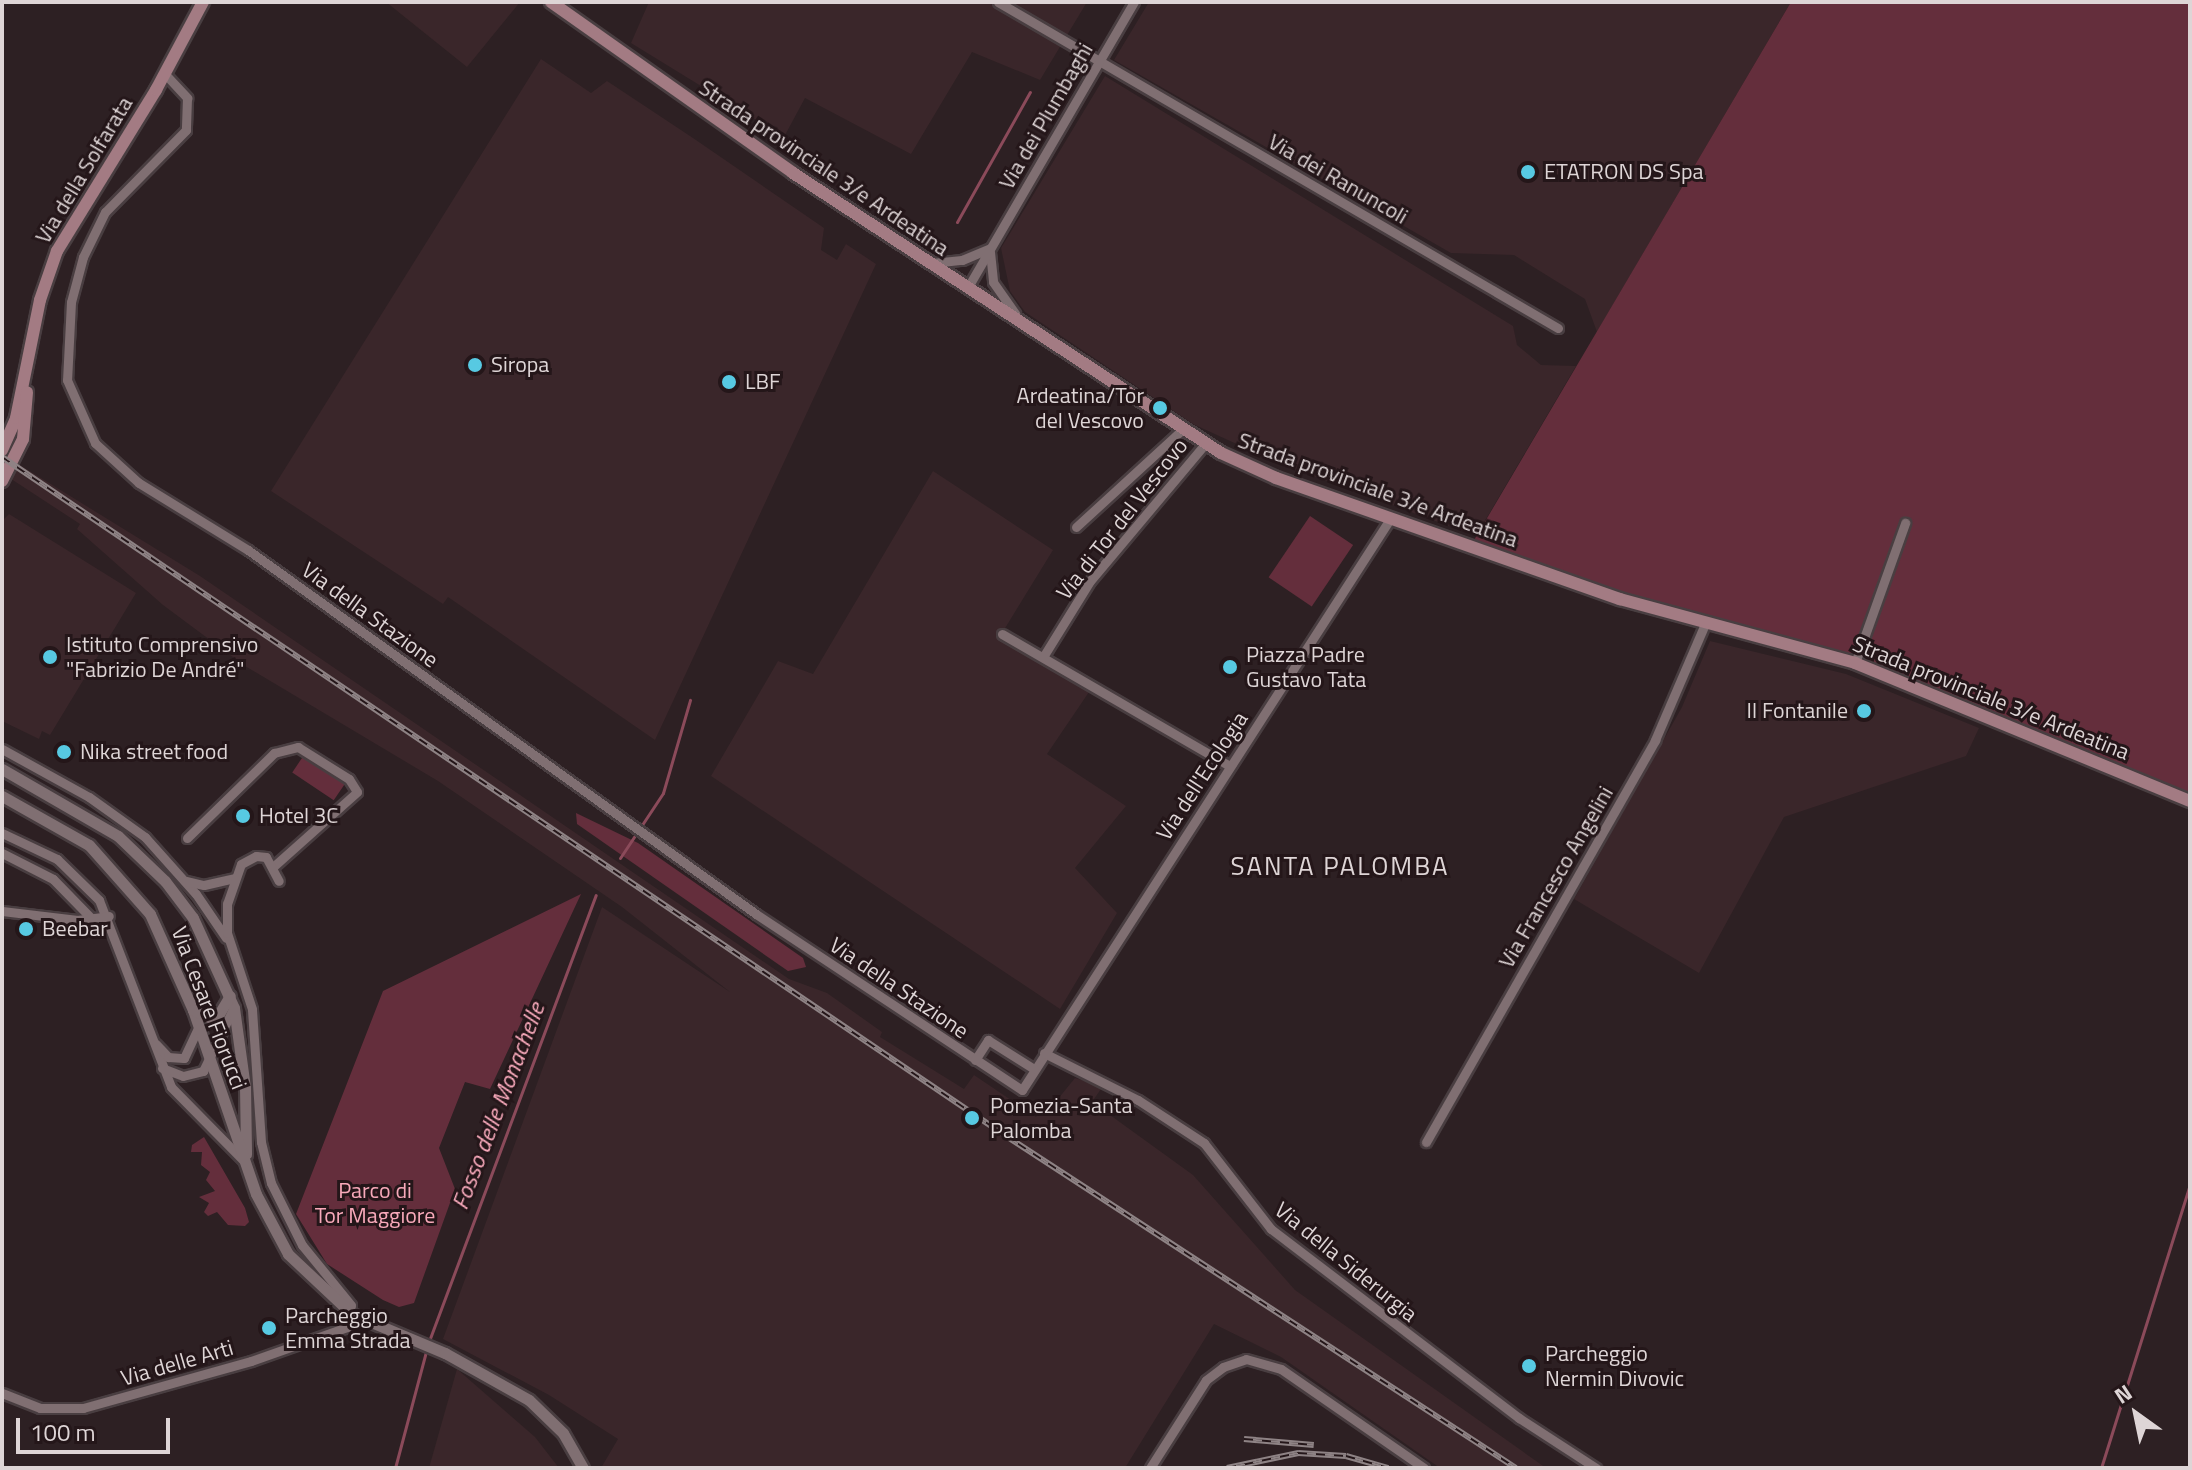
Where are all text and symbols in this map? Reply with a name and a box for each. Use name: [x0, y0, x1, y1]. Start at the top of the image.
street label: Via dei Plumbaghi: [993, 38, 1099, 194]
street label: Strada provinciale 3/e Ardeatina: [694, 74, 954, 262]
street label: Via della Solfarata: [30, 92, 138, 248]
street label: Via dei Ranuncoli: [1264, 128, 1412, 230]
place label: ETATRON DS Spa: [1544, 159, 1704, 185]
marker: ETATRON DS Spa: [1519, 163, 1537, 181]
place label: Siropa: [491, 352, 549, 378]
marker: Siropa: [466, 356, 484, 374]
place label: LBF: [745, 369, 781, 395]
marker: LBF: [720, 373, 738, 391]
place label: Ardeatina/Tor del Vescovo: [1017, 382, 1144, 434]
marker: Ardeatina/Tor del Vescovo: [1151, 399, 1169, 417]
street label: Strada provinciale 3/e Ardeatina: [1234, 427, 1522, 553]
street label: Via di Tor del Vescovo: [1051, 433, 1193, 605]
street label: Via della Stazione: [297, 557, 443, 673]
street label: Strada provinciale 3/e Ardeatina: [1849, 630, 2133, 766]
place label: Istituto Comprensivo "Fabrizio De André": [66, 631, 258, 682]
place label: Piazza Padre Gustavo Tata: [1246, 641, 1366, 692]
marker: Istituto Comprensivo "Fabrizio De André": [41, 648, 59, 666]
marker: Piazza Padre Gustavo Tata: [1221, 658, 1239, 676]
place label: Il Fontanile: [1747, 698, 1848, 724]
marker: Il Fontanile: [1855, 702, 1873, 720]
street label: Via dell'Ecologia: [1151, 707, 1253, 845]
place label: Nika street food: [80, 739, 228, 765]
marker: Nika street food: [55, 743, 73, 761]
street label: Via Francesco Angelini: [1493, 781, 1619, 973]
place label: Hotel 3C: [259, 803, 338, 829]
marker: Hotel 3C: [234, 807, 252, 825]
district label: SANTA PALOMBA: [1231, 850, 1449, 882]
place label: Beebar: [42, 916, 108, 942]
marker: Beebar: [17, 920, 35, 938]
street label: Via Cesare Fiorucci: [166, 923, 252, 1093]
street label: Via della Stazione: [824, 932, 974, 1044]
water label: Fosso delle Monachelle: [445, 999, 551, 1213]
place label: Pomezia-Santa Palomba: [990, 1092, 1132, 1144]
marker: Pomezia-Santa Palomba: [961, 1107, 983, 1129]
park label: Parco di Tor Maggiore: [315, 1177, 435, 1228]
street label: Via della Siderurgia: [1269, 1196, 1423, 1328]
place label: Parcheggio Emma Strada: [285, 1302, 411, 1354]
marker: Parcheggio Emma Strada: [260, 1319, 278, 1337]
street label: Via delle Arti: [118, 1334, 236, 1392]
place label: Parcheggio Nermin Divovic: [1545, 1340, 1684, 1392]
marker: Parcheggio Nermin Divovic: [1520, 1357, 1538, 1375]
north arrow: [2096, 1374, 2176, 1454]
text: N: [2107, 1375, 2139, 1412]
scale bar: [20, 1402, 174, 1452]
text: 100 m: [30, 1414, 96, 1450]

